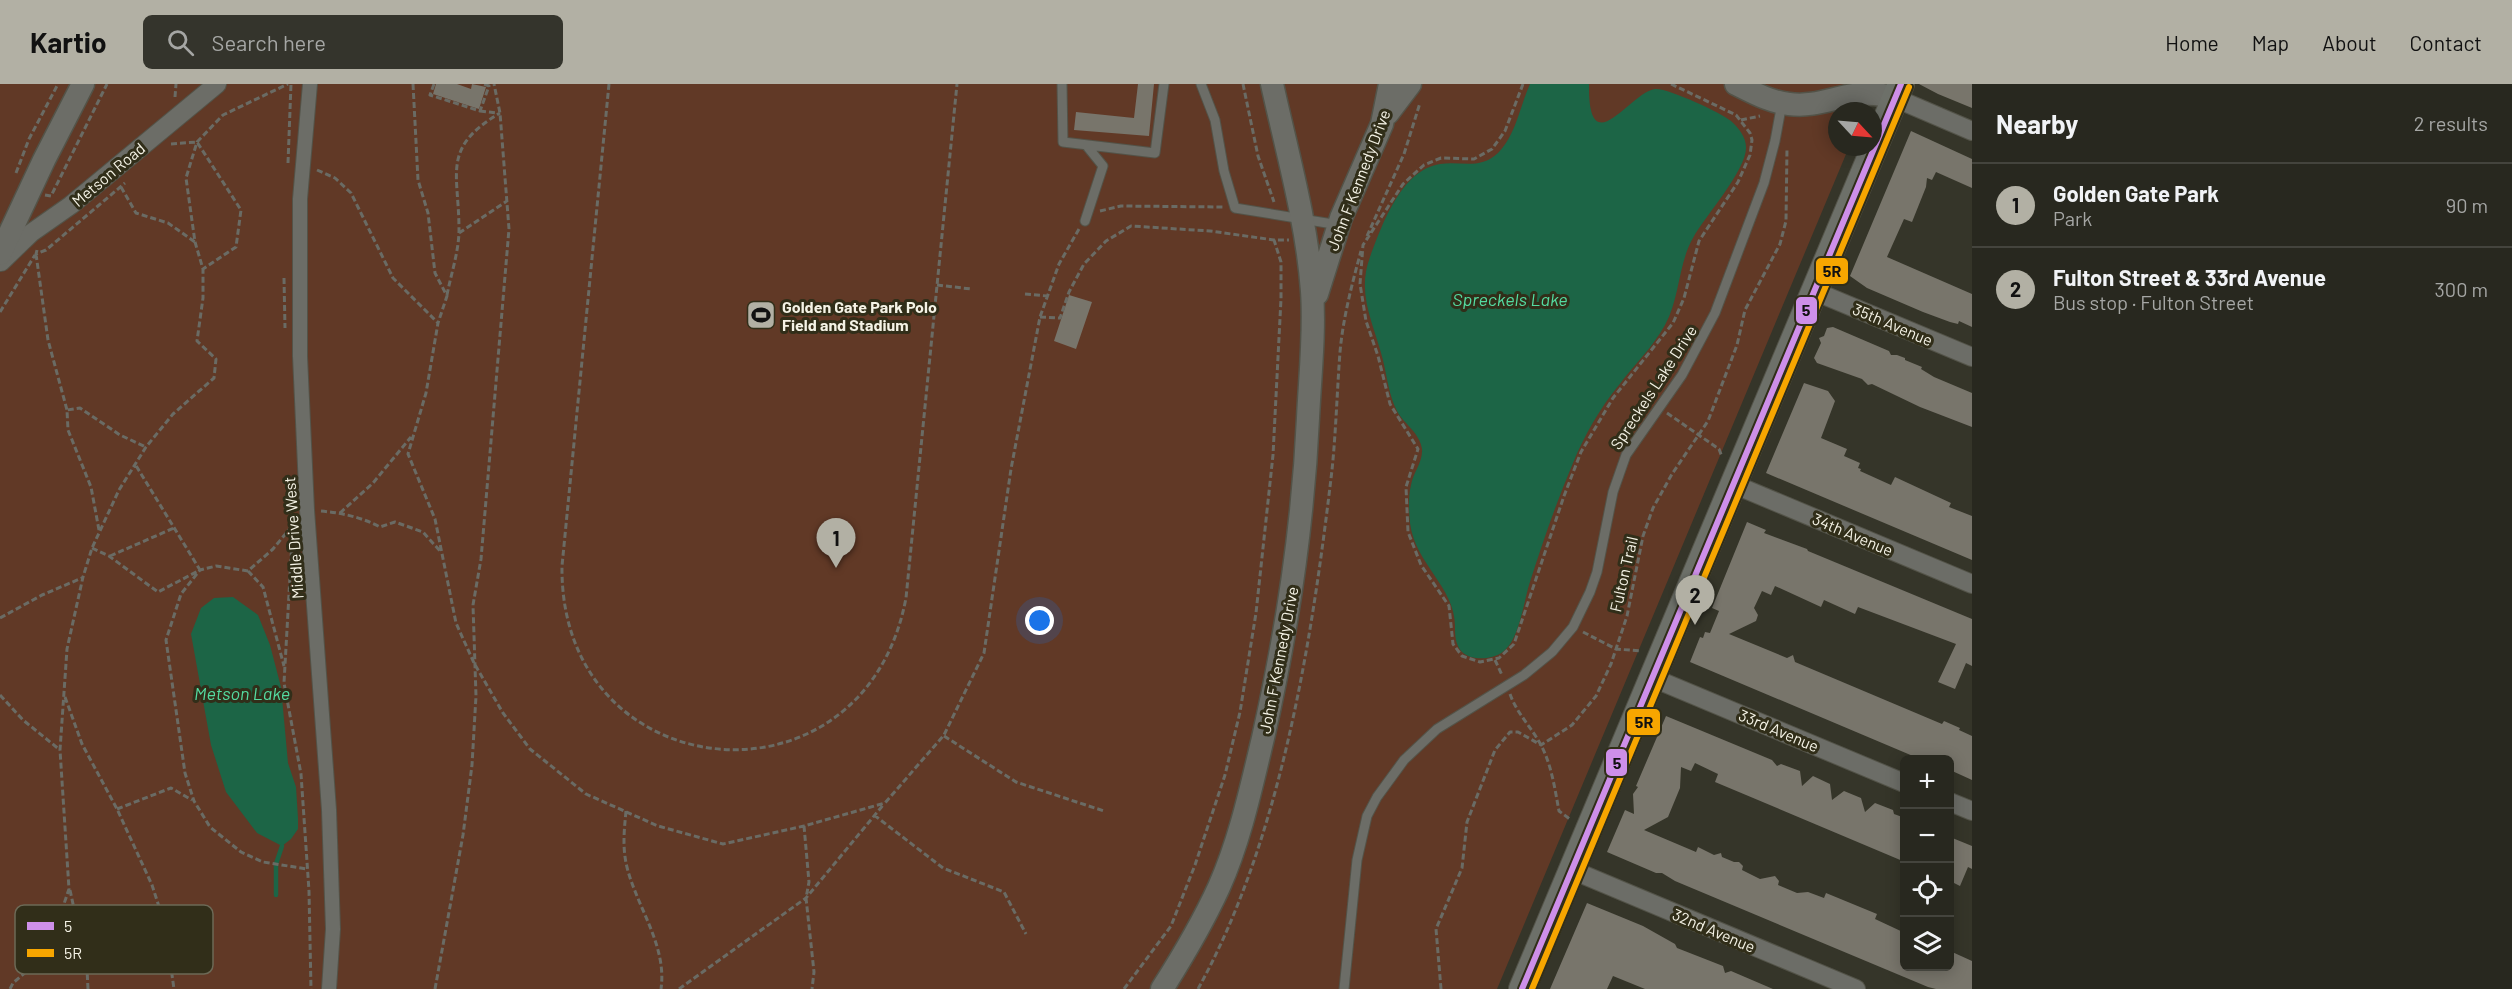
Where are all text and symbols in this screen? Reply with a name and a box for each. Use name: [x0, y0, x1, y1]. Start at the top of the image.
search box: [143, 15, 563, 69]
text: Kartio: [30, 25, 107, 59]
icon: search: [164, 26, 197, 59]
text: Search here: [212, 29, 326, 55]
text: Home: [2165, 30, 2219, 55]
text: Map: [2252, 30, 2289, 55]
text: About: [2322, 30, 2377, 55]
text: Contact: [2410, 30, 2482, 55]
north arrow: [1828, 102, 1882, 156]
street label: John F Kennedy Drive: [1322, 107, 1394, 253]
text: Nearby: [1996, 108, 2078, 139]
text: 2 results: [2414, 111, 2488, 135]
street label: Metson Road: [68, 138, 148, 210]
text: Golden Gate Park: [2053, 180, 2219, 206]
text: 1: [2012, 193, 2019, 217]
text: 90 m: [2446, 193, 2488, 217]
text: Park: [2053, 206, 2092, 230]
line badge: 5R: [1815, 257, 1849, 285]
text: 5R: [1823, 261, 1841, 280]
text: Fulton Street & 33rd Avenue: [2053, 264, 2326, 290]
text: 2: [2010, 277, 2021, 301]
text: 300 m: [2435, 277, 2488, 301]
water label: Spreckels Lake: [1452, 288, 1568, 310]
text: Bus stop · Fulton Street: [2053, 290, 2254, 314]
line badge: 5: [1795, 296, 1818, 325]
place label: Golden Gate Park Polo Field and Stadium: [782, 297, 937, 334]
sports icon: Golden Gate Park Polo Field and Stadium: [745, 299, 777, 331]
street label: 35th Avenue: [1850, 299, 1936, 349]
text: 5: [1802, 300, 1811, 319]
street label: Spreckels Lake Drive: [1606, 321, 1700, 453]
street label: Middle Drive West: [279, 476, 307, 600]
street label: 34th Avenue: [1810, 509, 1896, 559]
pin: 1: [816, 518, 856, 568]
street label: Fulton Trail: [1605, 534, 1641, 614]
pin: 2: [1676, 576, 1714, 625]
street label: John F Kennedy Drive: [1254, 585, 1302, 735]
your location: [1025, 606, 1054, 635]
water label: Metson Lake: [194, 682, 290, 704]
street label: 33rd Avenue: [1736, 705, 1822, 755]
line badge: 5R: [1626, 708, 1661, 736]
text: 5R: [1635, 712, 1653, 731]
line badge: 5: [1605, 748, 1628, 777]
text: 5: [1613, 753, 1622, 772]
map controls: [1900, 755, 1954, 971]
button: +: [1900, 755, 1954, 809]
button: −: [1900, 809, 1954, 863]
button: locate: [1900, 863, 1954, 917]
street label: 32nd Avenue: [1670, 904, 1758, 956]
legend: [15, 905, 213, 974]
text: 5: [64, 916, 72, 935]
button: layers: [1900, 917, 1954, 971]
text: 5R: [64, 943, 82, 962]

